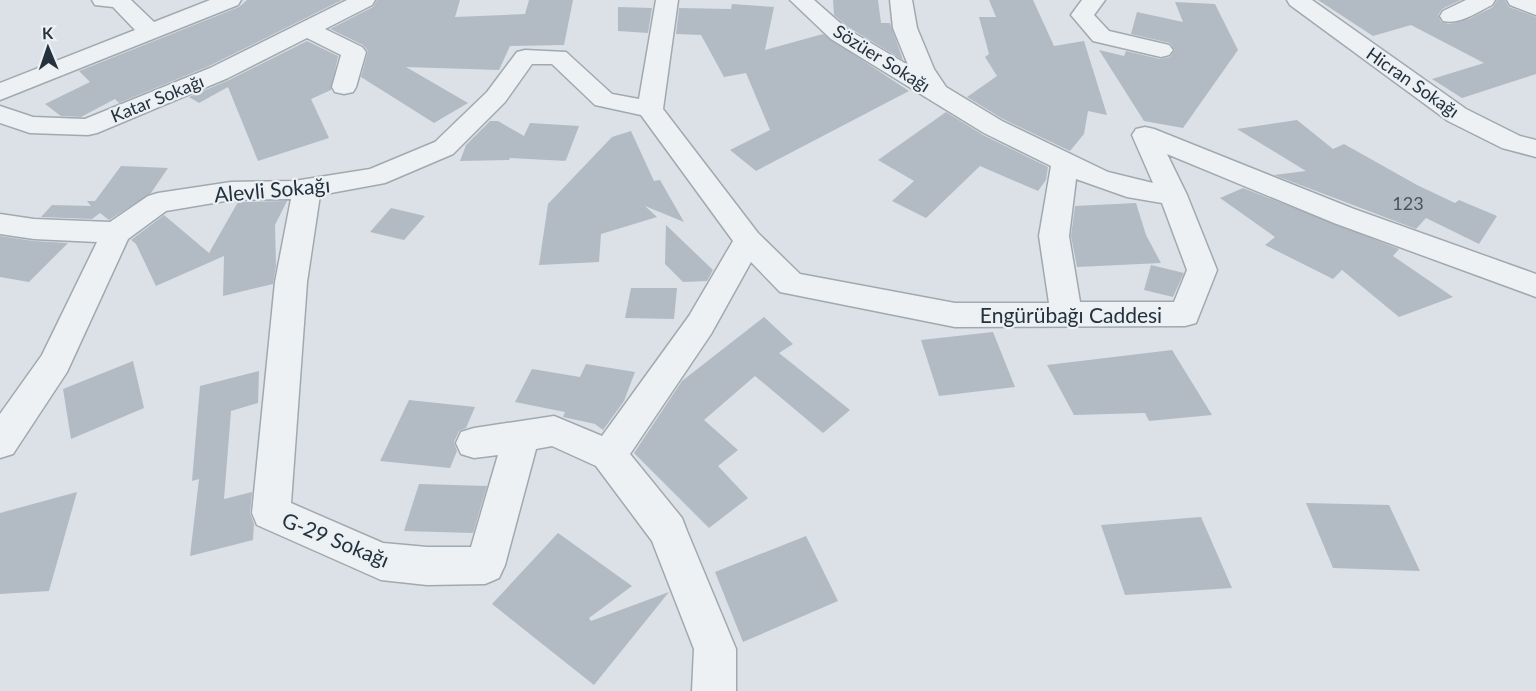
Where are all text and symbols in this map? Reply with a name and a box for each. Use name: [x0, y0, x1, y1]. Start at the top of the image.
north arrow: [18, 18, 78, 78]
street label: Sözüer Sokağı: [830, 20, 934, 96]
text: K: [42, 23, 54, 42]
street label: Hicran Sokağı: [1362, 42, 1464, 122]
street label: Katar Sokağı: [107, 69, 207, 127]
street label: Alevli Sokağı: [213, 171, 331, 207]
house number: 123: [1392, 192, 1424, 214]
street label: Engürübağı Caddesi: [980, 302, 1162, 327]
street label: G-29 Sokağı: [279, 506, 393, 572]

